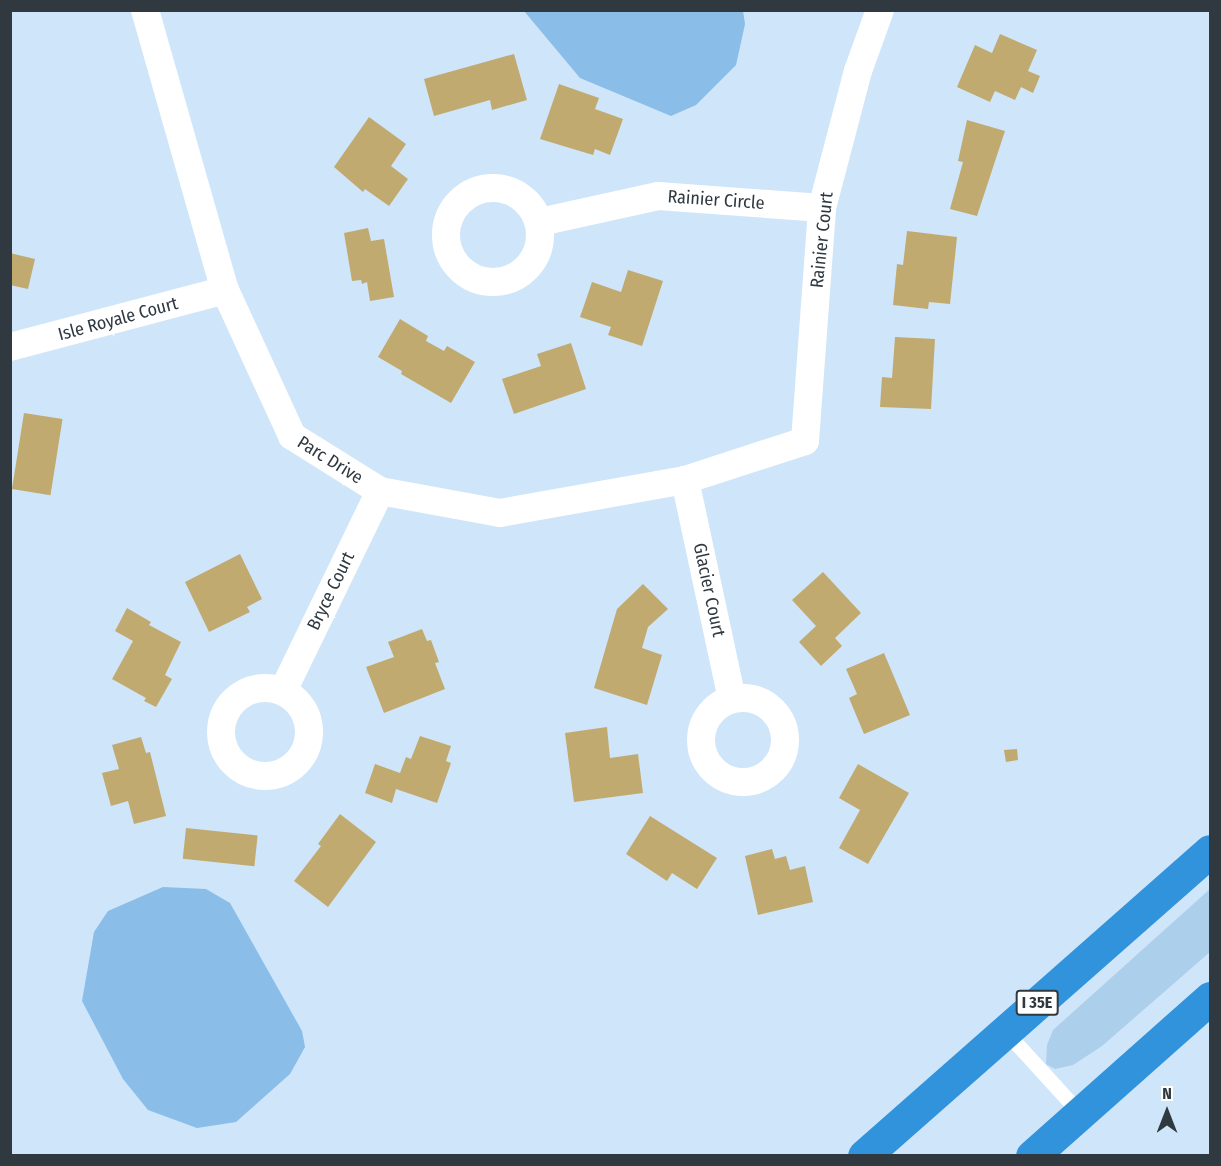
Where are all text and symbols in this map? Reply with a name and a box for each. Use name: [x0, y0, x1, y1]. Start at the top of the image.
street label: Rainier Circle: [667, 186, 765, 214]
street label: Rainier Court: [806, 191, 838, 289]
street label: Isle Royale Court: [56, 293, 180, 345]
street label: Parc Drive: [293, 431, 367, 489]
street label: Glacier Court: [689, 541, 729, 639]
street label: Bryce Court: [303, 548, 359, 634]
road number: I 35E: [1014, 990, 1060, 1016]
north arrow: [1137, 1082, 1197, 1142]
text: N: [1162, 1084, 1172, 1103]

